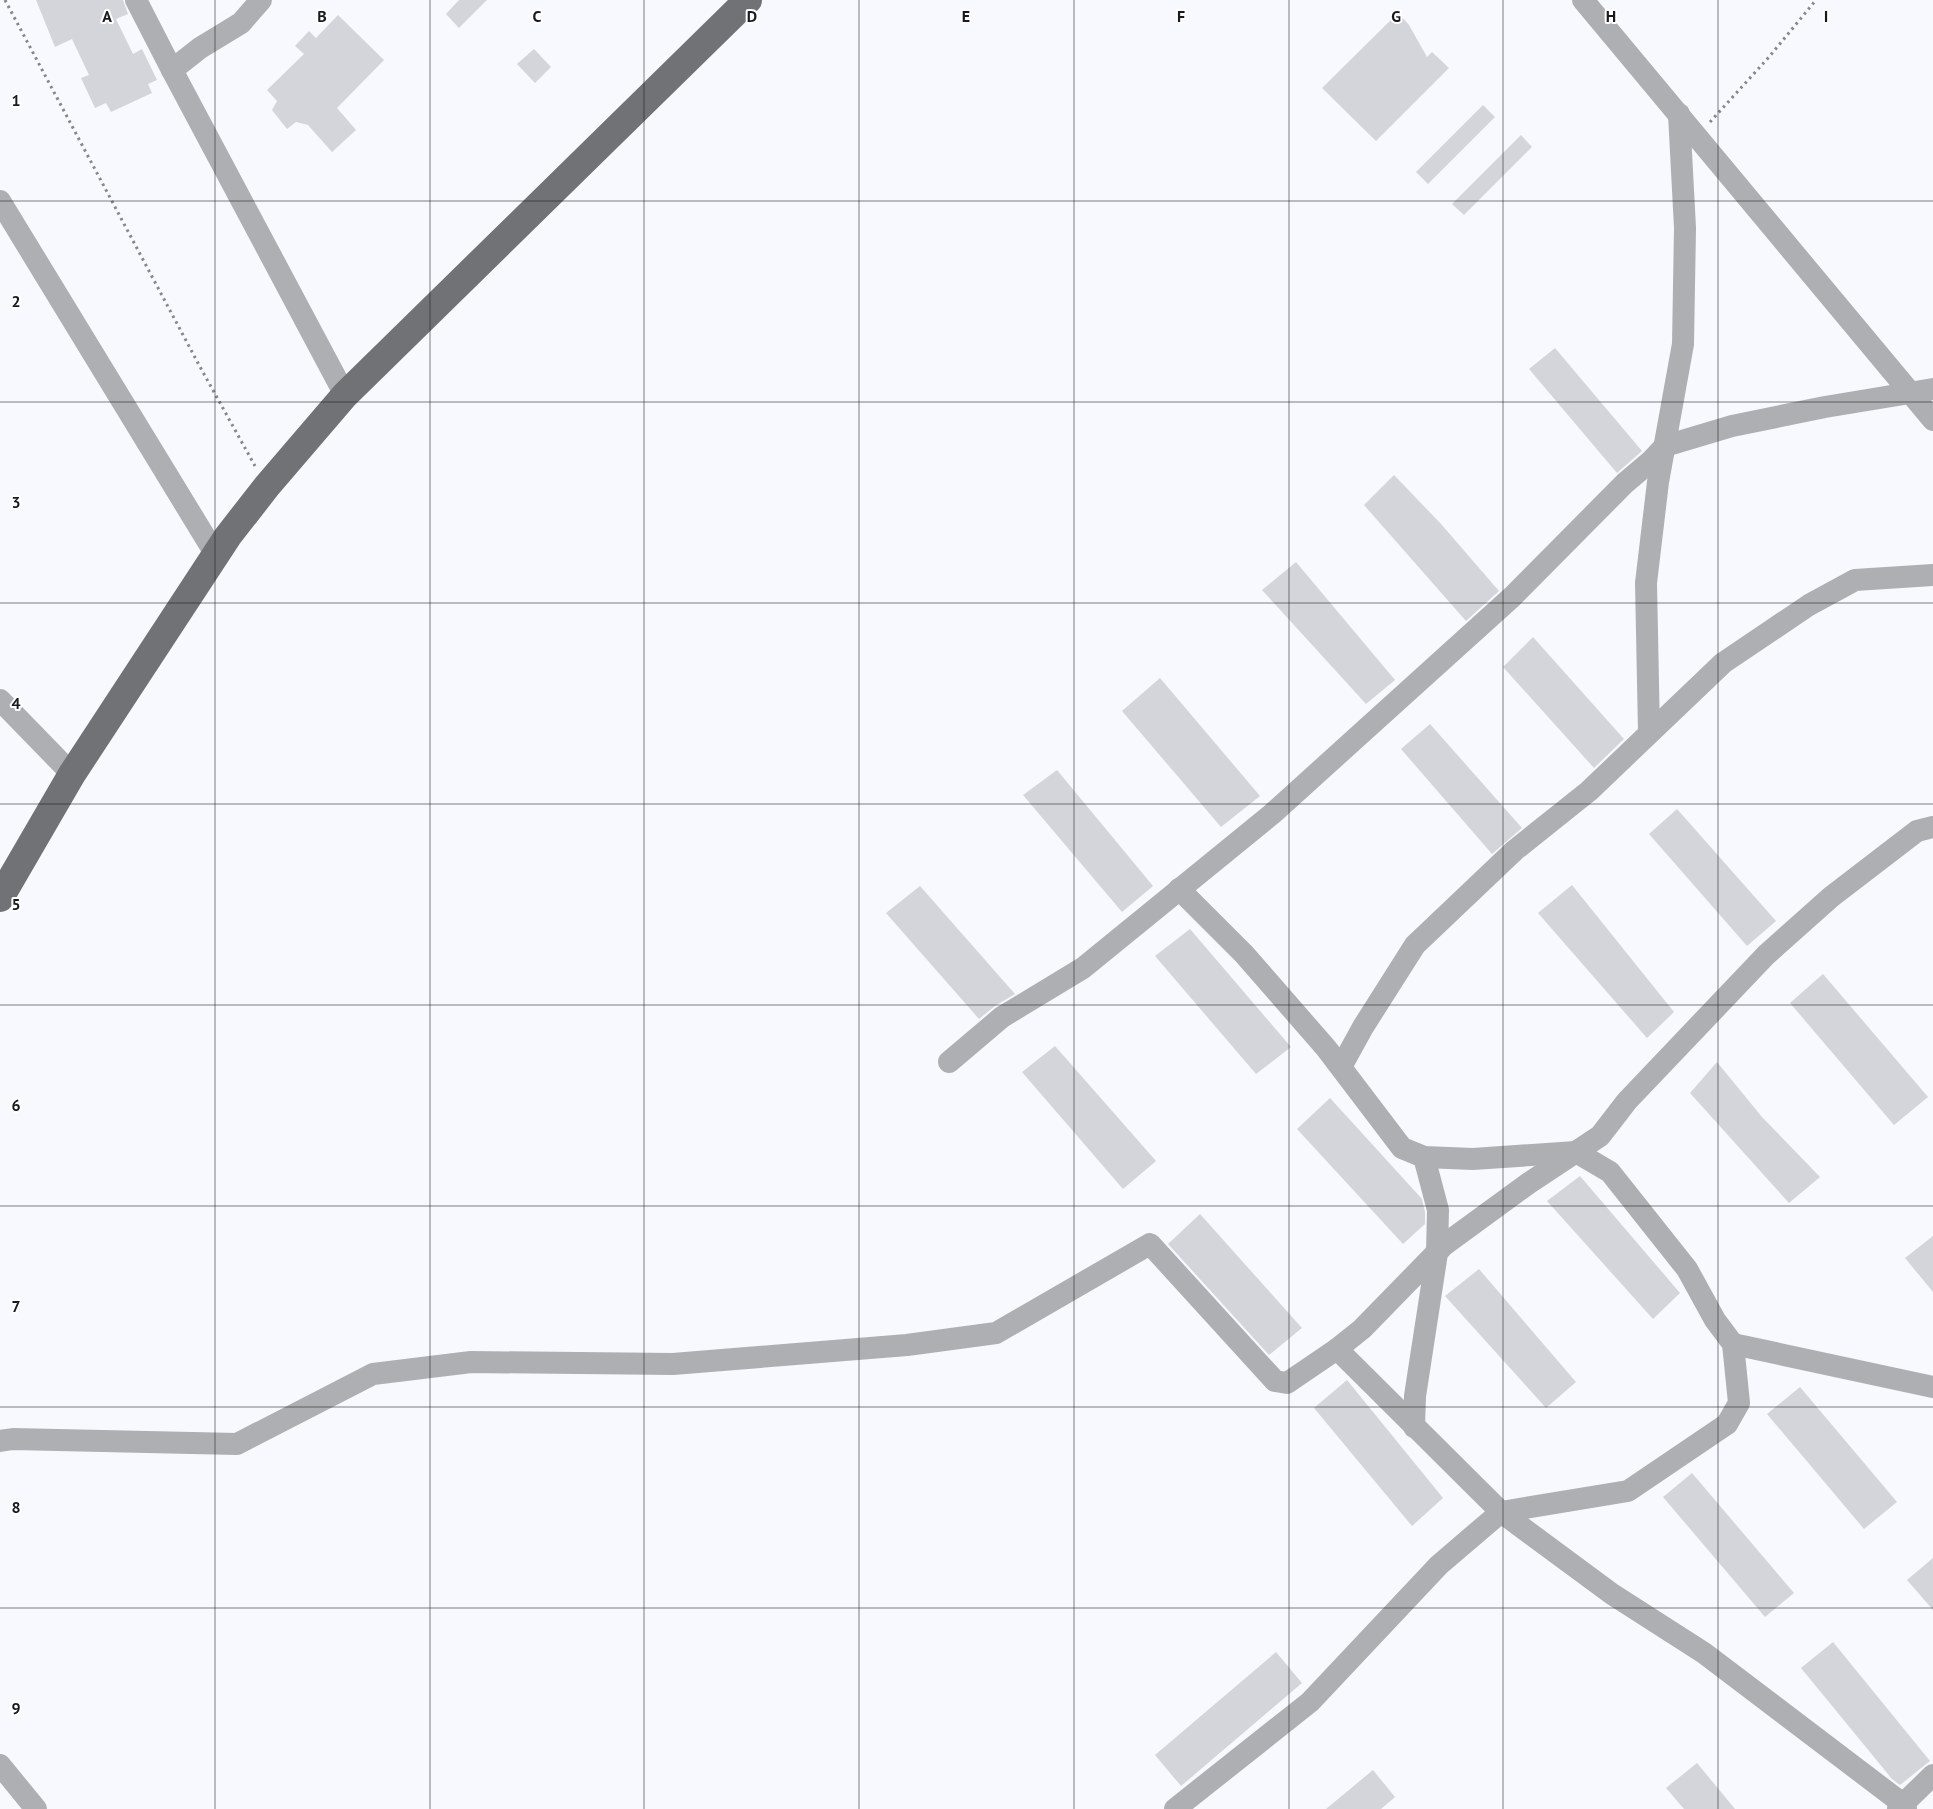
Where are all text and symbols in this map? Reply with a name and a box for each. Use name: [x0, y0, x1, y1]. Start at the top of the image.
text: A: [102, 6, 112, 26]
text: B: [317, 6, 327, 26]
text: C: [533, 6, 542, 26]
text: D: [747, 6, 757, 26]
text: E: [962, 6, 970, 26]
text: F: [1177, 6, 1185, 26]
text: G: [1391, 6, 1401, 26]
text: H: [1606, 6, 1616, 26]
text: I: [1824, 6, 1828, 26]
text: 1: [11, 90, 21, 110]
text: 2: [11, 291, 21, 311]
text: 3: [11, 492, 21, 512]
text: 4: [11, 693, 21, 713]
text: 5: [11, 894, 21, 914]
text: 6: [11, 1095, 21, 1115]
text: 7: [11, 1296, 21, 1316]
text: 8: [11, 1497, 21, 1517]
text: 9: [11, 1698, 21, 1718]

